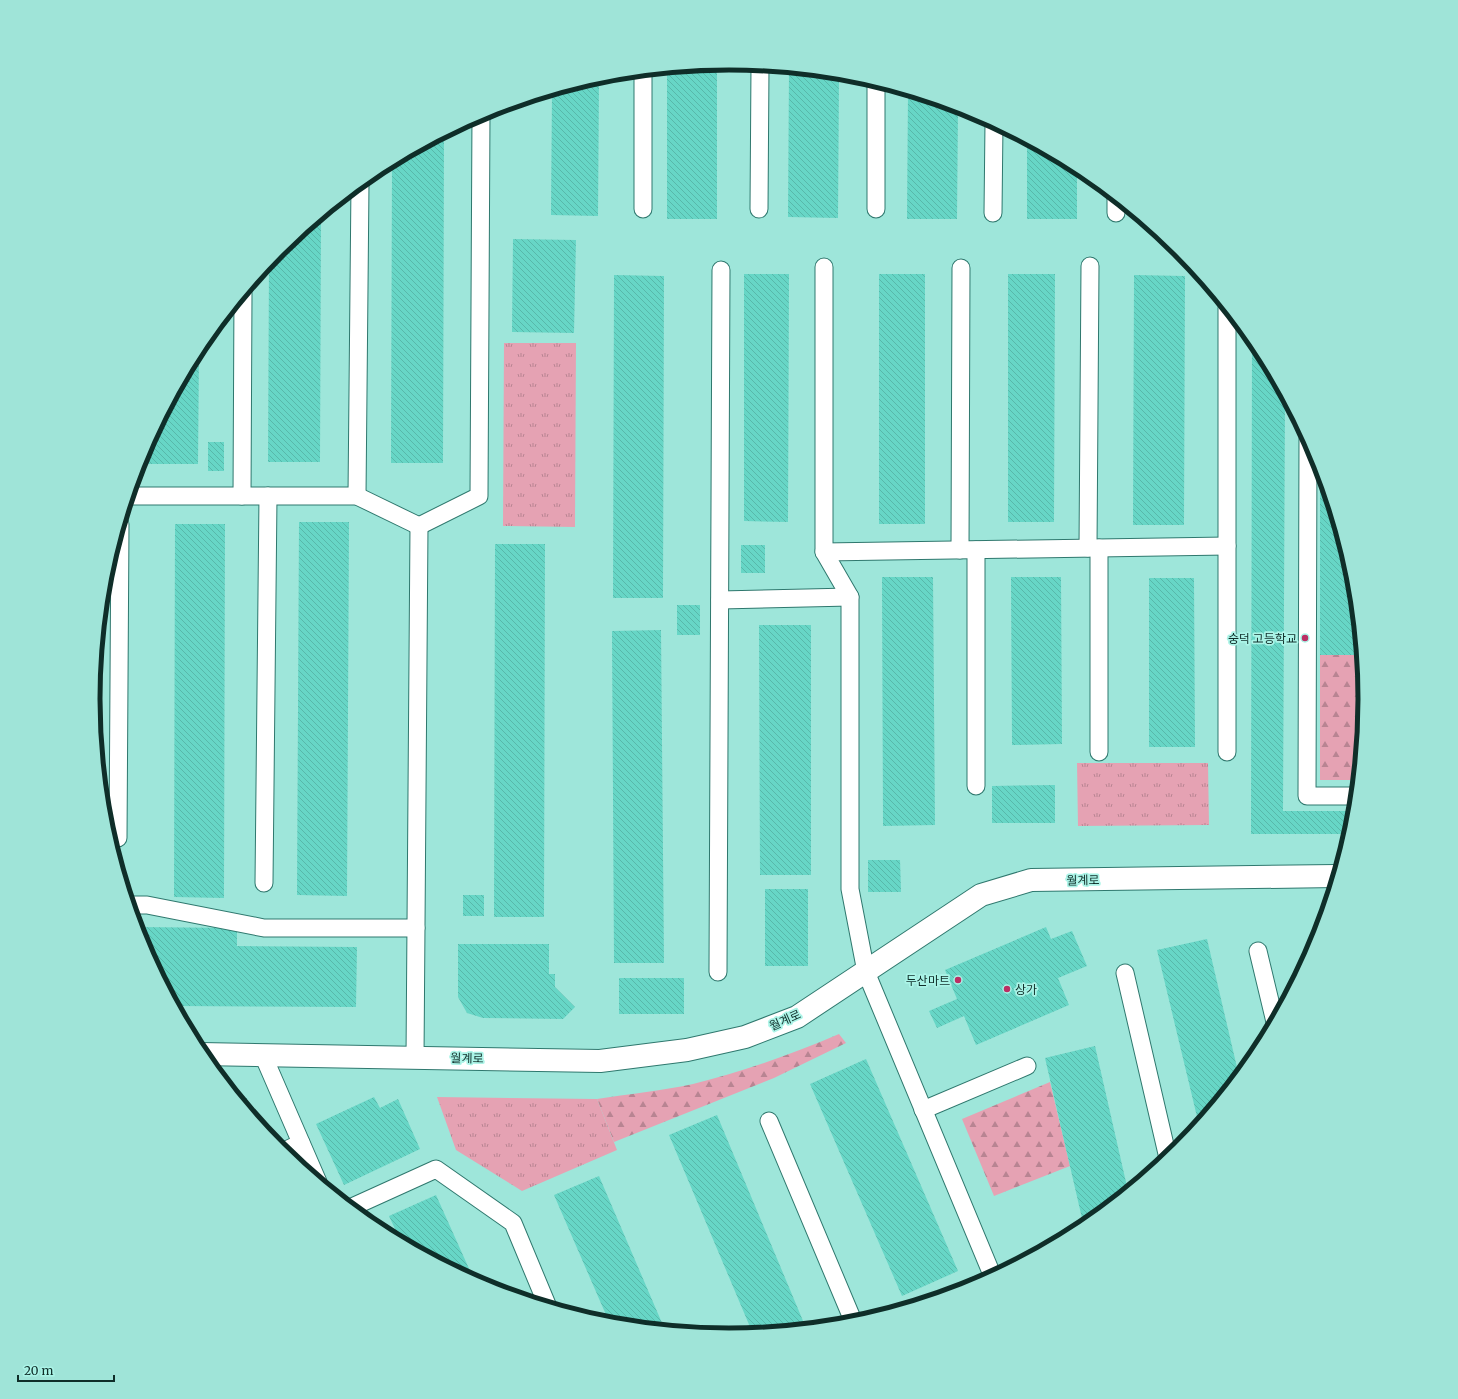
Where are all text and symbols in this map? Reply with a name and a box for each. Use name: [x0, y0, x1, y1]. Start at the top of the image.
place label: 숭덕 고등학교: [1228, 631, 1297, 646]
marker: 숭덕 고등학교: [1300, 633, 1310, 643]
street label: 월계로: [1066, 872, 1100, 888]
place label: 두산마트: [906, 973, 950, 988]
marker: 두산마트: [953, 975, 963, 985]
place label: 상가: [1015, 982, 1037, 997]
marker: 상가: [1002, 984, 1012, 994]
street label: 월계로: [767, 1006, 803, 1034]
street label: 월계로: [450, 1050, 484, 1066]
scale bar: [18, 1357, 114, 1383]
text: 20 m: [24, 1363, 53, 1378]

